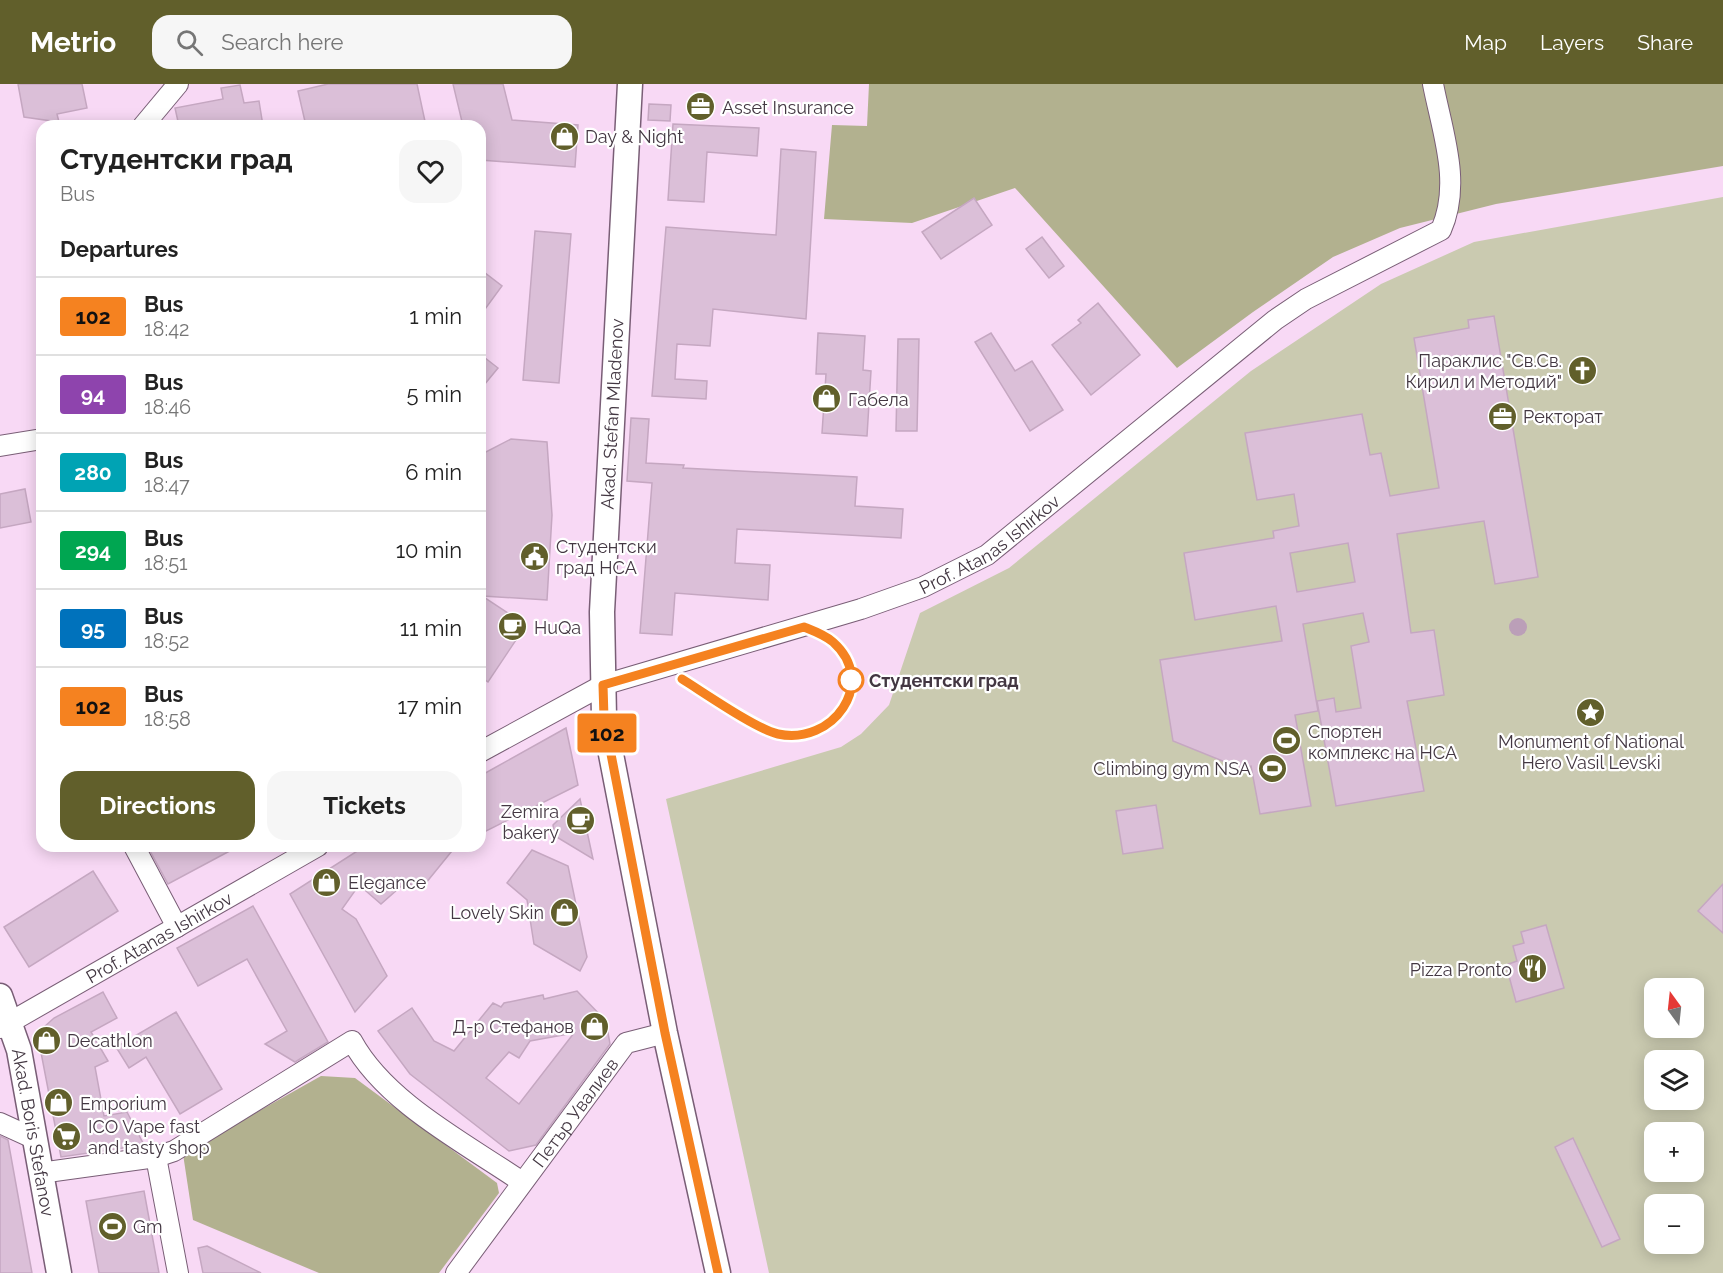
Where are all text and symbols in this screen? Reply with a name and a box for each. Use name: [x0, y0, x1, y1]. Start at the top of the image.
search box: [152, 15, 572, 69]
text: Metrio: [30, 26, 116, 59]
icon: search: [173, 26, 206, 59]
text: Search here: [221, 29, 343, 55]
text: Map: [1464, 30, 1507, 55]
text: Layers: [1540, 30, 1604, 55]
text: Share: [1637, 30, 1693, 55]
office icon: Asset Insurance: [685, 91, 717, 123]
place label: Asset Insurance: [722, 97, 854, 118]
shop icon: Day & Night: [548, 120, 580, 152]
place label: Day & Night: [585, 126, 683, 147]
button: heart: [399, 140, 462, 203]
text: Студентски град: [60, 143, 293, 176]
text: Bus: [60, 182, 95, 206]
text: Departures: [60, 236, 178, 262]
text: Bus: [144, 291, 183, 317]
text: 1 min: [409, 303, 462, 329]
text: 102: [75, 304, 111, 329]
text: 18:42: [144, 317, 190, 341]
street label: Akad. Stefan Mladenov: [597, 318, 628, 510]
place label: Параклис "Св.Св. Кирил и Методий": [1405, 350, 1562, 392]
church icon: Параклис "Св.Св. Кирил и Методий": [1567, 354, 1599, 386]
text: Bus: [144, 369, 183, 395]
text: 5 min: [407, 381, 462, 407]
text: 94: [81, 382, 105, 407]
shop icon: Габела: [811, 383, 843, 415]
place label: Габела: [848, 389, 909, 410]
text: 18:46: [144, 395, 191, 419]
office icon: Ректорат: [1486, 400, 1518, 432]
place label: Ректорат: [1523, 406, 1603, 427]
text: Bus: [144, 447, 183, 473]
text: 6 min: [405, 459, 462, 485]
text: 280: [74, 460, 112, 485]
text: 18:47: [144, 473, 190, 497]
street label: Prof. Atanas Ishirkov: [915, 490, 1064, 598]
text: Bus: [144, 525, 183, 551]
place label: Студентски град НСА: [556, 536, 657, 578]
text: 10 min: [396, 537, 462, 563]
text: 294: [75, 538, 111, 563]
public building icon: Студентски град НСА: [519, 540, 551, 572]
text: 18:51: [144, 551, 188, 575]
text: Bus: [144, 603, 183, 629]
cafe icon: HuQa: [497, 611, 529, 643]
text: 11 min: [400, 615, 462, 641]
text: 95: [81, 616, 105, 641]
place label: HuQa: [534, 617, 581, 638]
text: 18:52: [144, 629, 190, 653]
marker: Студентски град: [838, 667, 864, 693]
place label: Студентски град: [869, 670, 1019, 691]
text: Bus: [144, 681, 183, 707]
text: 17 min: [397, 693, 462, 719]
text: 102: [75, 694, 111, 719]
place icon: Monument of National Hero Vasil Levski: [1575, 696, 1607, 728]
text: 18:58: [144, 707, 191, 731]
line badge: 102: [572, 714, 642, 752]
text: 102: [589, 721, 625, 746]
place label: Спортен комплекс на НСА: [1308, 721, 1457, 763]
sports icon: Спортен комплекс на НСА: [1271, 725, 1303, 757]
place label: Monument of National Hero Vasil Levski: [1498, 731, 1684, 773]
sports icon: Climbing gym NSA: [1256, 752, 1288, 784]
place label: Climbing gym NSA: [1093, 758, 1251, 779]
button: Directions: [60, 771, 255, 840]
button: Tickets: [267, 771, 462, 840]
place label: Zemira bakery: [501, 801, 559, 843]
cafe icon: Zemira bakery: [564, 805, 596, 837]
shop icon: Elegance: [311, 866, 343, 898]
place label: Elegance: [348, 872, 427, 893]
street label: Prof. Atanas Ishirkov: [82, 887, 236, 987]
shop icon: Lovely Skin: [549, 896, 581, 928]
place label: Lovely Skin: [450, 902, 544, 923]
restaurant icon: Pizza Pronto: [1517, 953, 1549, 985]
place label: Pizza Pronto: [1410, 959, 1512, 980]
north arrow: [1644, 978, 1704, 1038]
map controls: [1644, 978, 1704, 1254]
shop icon: Д-р Стефанов: [579, 1010, 611, 1042]
place label: Д-р Стефанов: [453, 1016, 574, 1037]
shop icon: Decathlon: [30, 1024, 62, 1056]
place label: Decathlon: [67, 1030, 153, 1051]
street label: Akad. Boris Stefanov: [8, 1047, 59, 1219]
button: layers: [1644, 1050, 1704, 1110]
street label: Петър Увалиев: [528, 1054, 622, 1171]
shop icon: Emporium: [43, 1087, 75, 1119]
place label: Emporium: [80, 1093, 167, 1114]
place label: ICO Vape fast and tasty shop: [88, 1116, 210, 1158]
supermarket icon: ICO Vape fast and tasty shop: [51, 1120, 83, 1152]
button: +: [1644, 1122, 1704, 1182]
button: −: [1644, 1194, 1704, 1254]
sports icon: Gm: [96, 1210, 128, 1242]
place label: Gm: [133, 1216, 162, 1237]

